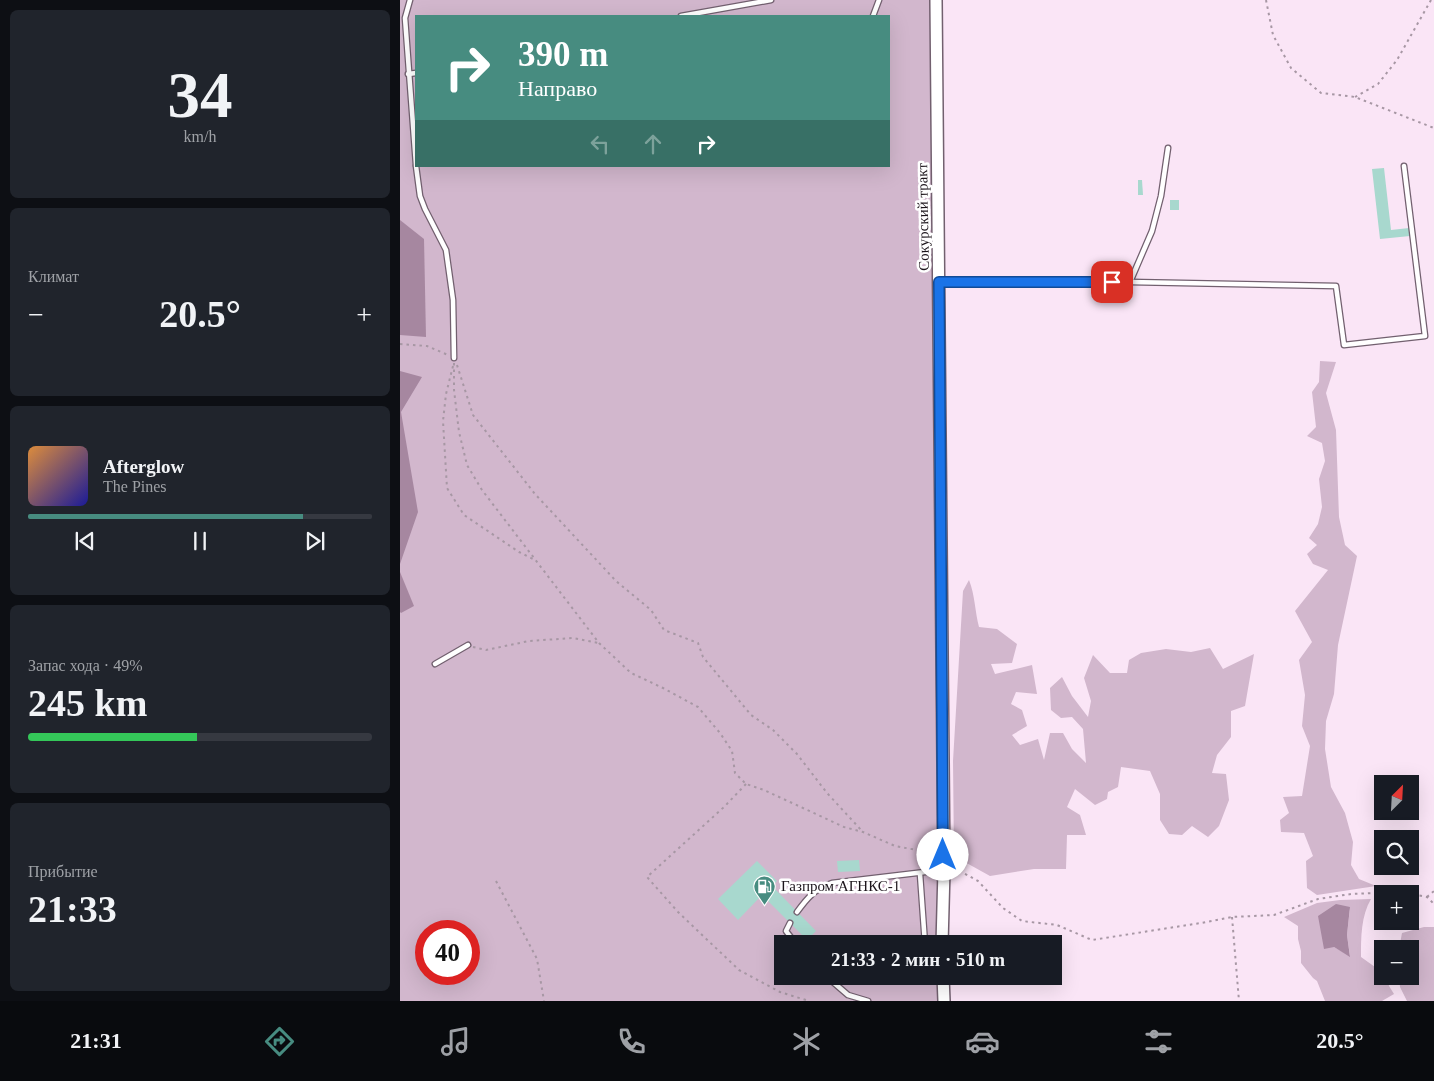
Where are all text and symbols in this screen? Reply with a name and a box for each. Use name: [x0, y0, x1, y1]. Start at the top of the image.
icon: right: [435, 35, 500, 100]
text: 390 m: [518, 35, 608, 74]
text: 34: [168, 59, 233, 131]
text: Направо: [518, 76, 597, 101]
text: km/h: [184, 128, 216, 145]
icon: left: [586, 130, 614, 158]
icon: ahead: [639, 130, 667, 158]
icon: right: [692, 130, 720, 158]
street label: Сокурский тракт: [914, 162, 932, 271]
pin: [1091, 261, 1133, 303]
text: Климат: [28, 268, 79, 285]
icon: arrive: [1098, 268, 1126, 296]
text: 20.5°: [159, 293, 241, 335]
text: −: [28, 299, 44, 330]
text: +: [356, 299, 372, 330]
text: Afterglow: [103, 456, 184, 477]
text: The Pines: [103, 478, 167, 495]
icon: previous: [71, 527, 99, 555]
icon: pause: [186, 527, 214, 555]
icon: next: [301, 527, 329, 555]
text: Запас хода · 49%: [28, 657, 143, 674]
text: 245 km: [28, 682, 147, 724]
north arrow: [1374, 775, 1419, 820]
map controls: [1374, 775, 1419, 985]
position arrow: [916, 828, 968, 880]
button: search: [1374, 830, 1419, 875]
text: Прибытие: [28, 863, 98, 880]
fuel station icon: Газпром АГНКС-1: [753, 874, 777, 905]
place label: Газпром АГНКС-1: [781, 878, 900, 894]
button: +: [1374, 885, 1419, 930]
text: 21:33: [28, 888, 117, 930]
speed limit sign: 40: [415, 920, 480, 985]
button: −: [1374, 940, 1419, 985]
text: 21:33 · 2 мин · 510 m: [831, 949, 1005, 970]
icon: directions: [262, 1024, 297, 1059]
icon: music: [438, 1024, 473, 1059]
icon: phone: [614, 1024, 649, 1059]
icon: climate: [789, 1024, 824, 1059]
icon: car: [965, 1024, 1000, 1059]
icon: filters: [1141, 1024, 1176, 1059]
text: 21:31: [70, 1028, 122, 1053]
text: 20.5°: [1316, 1028, 1364, 1053]

